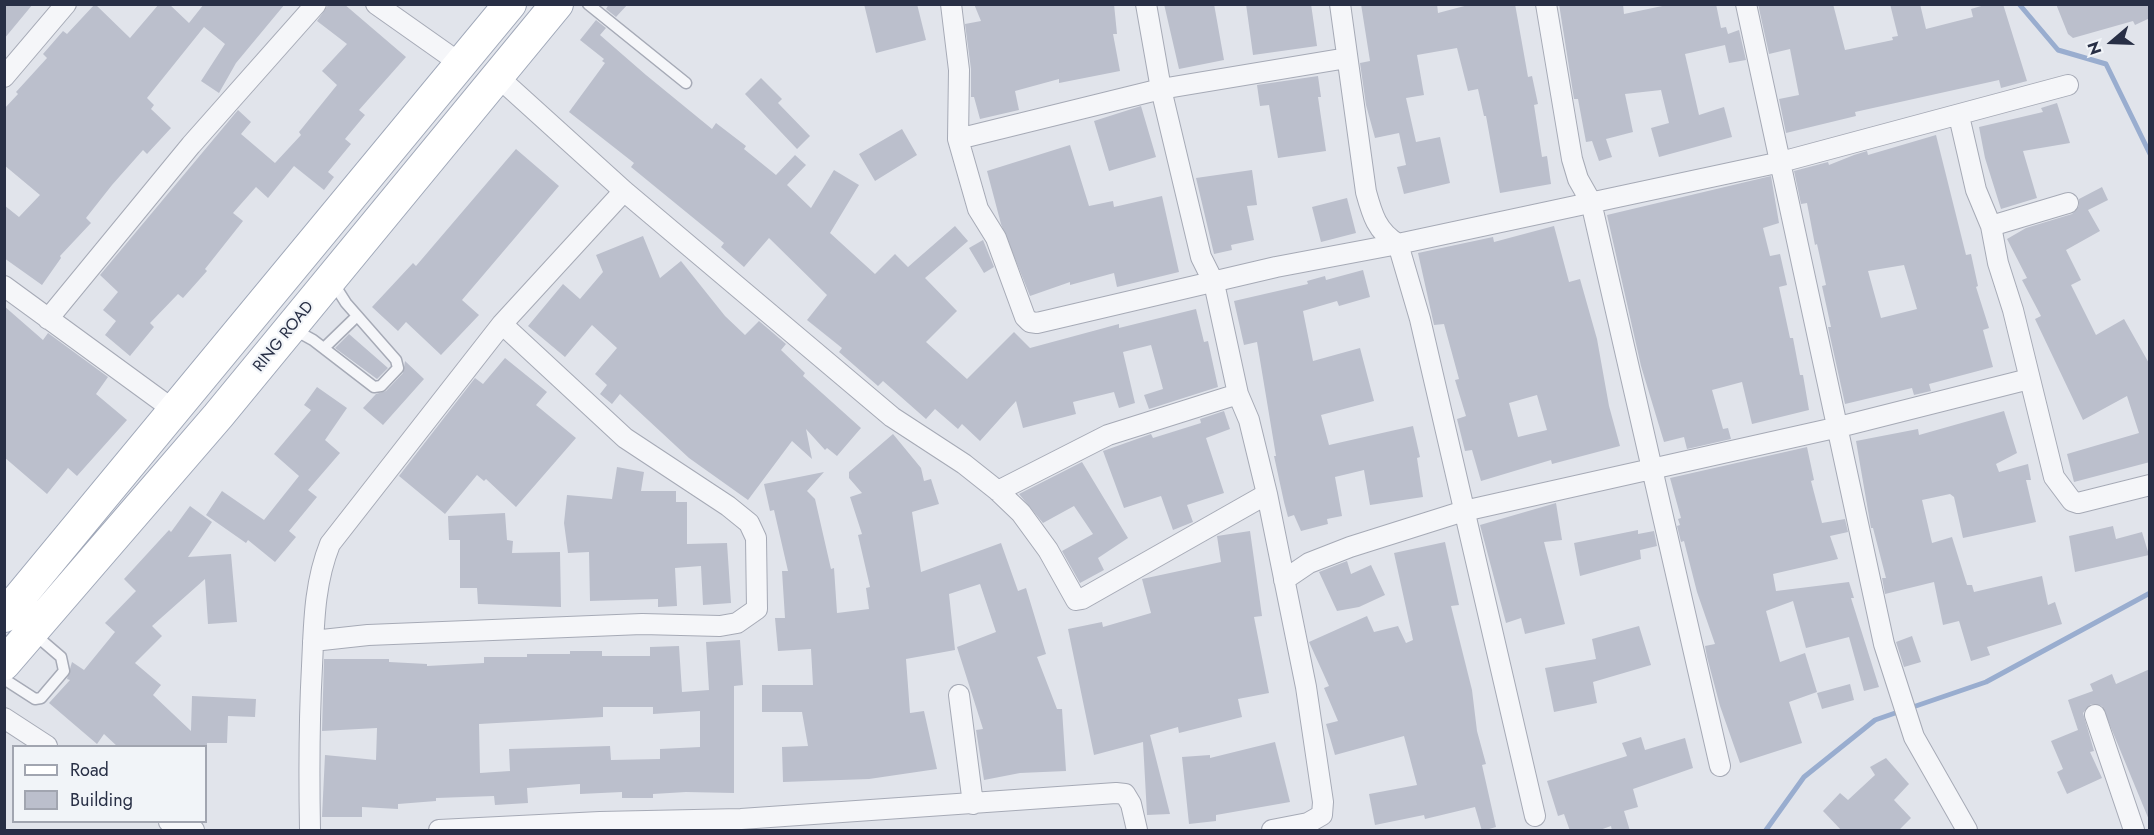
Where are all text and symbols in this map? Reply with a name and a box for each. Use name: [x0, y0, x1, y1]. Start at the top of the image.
north arrow: [2082, 12, 2142, 72]
text: N: [2082, 38, 2107, 58]
street label: RING ROAD: [250, 298, 318, 376]
legend: [12, 745, 207, 823]
text: Road: [70, 757, 109, 783]
text: Building: [70, 787, 133, 813]

